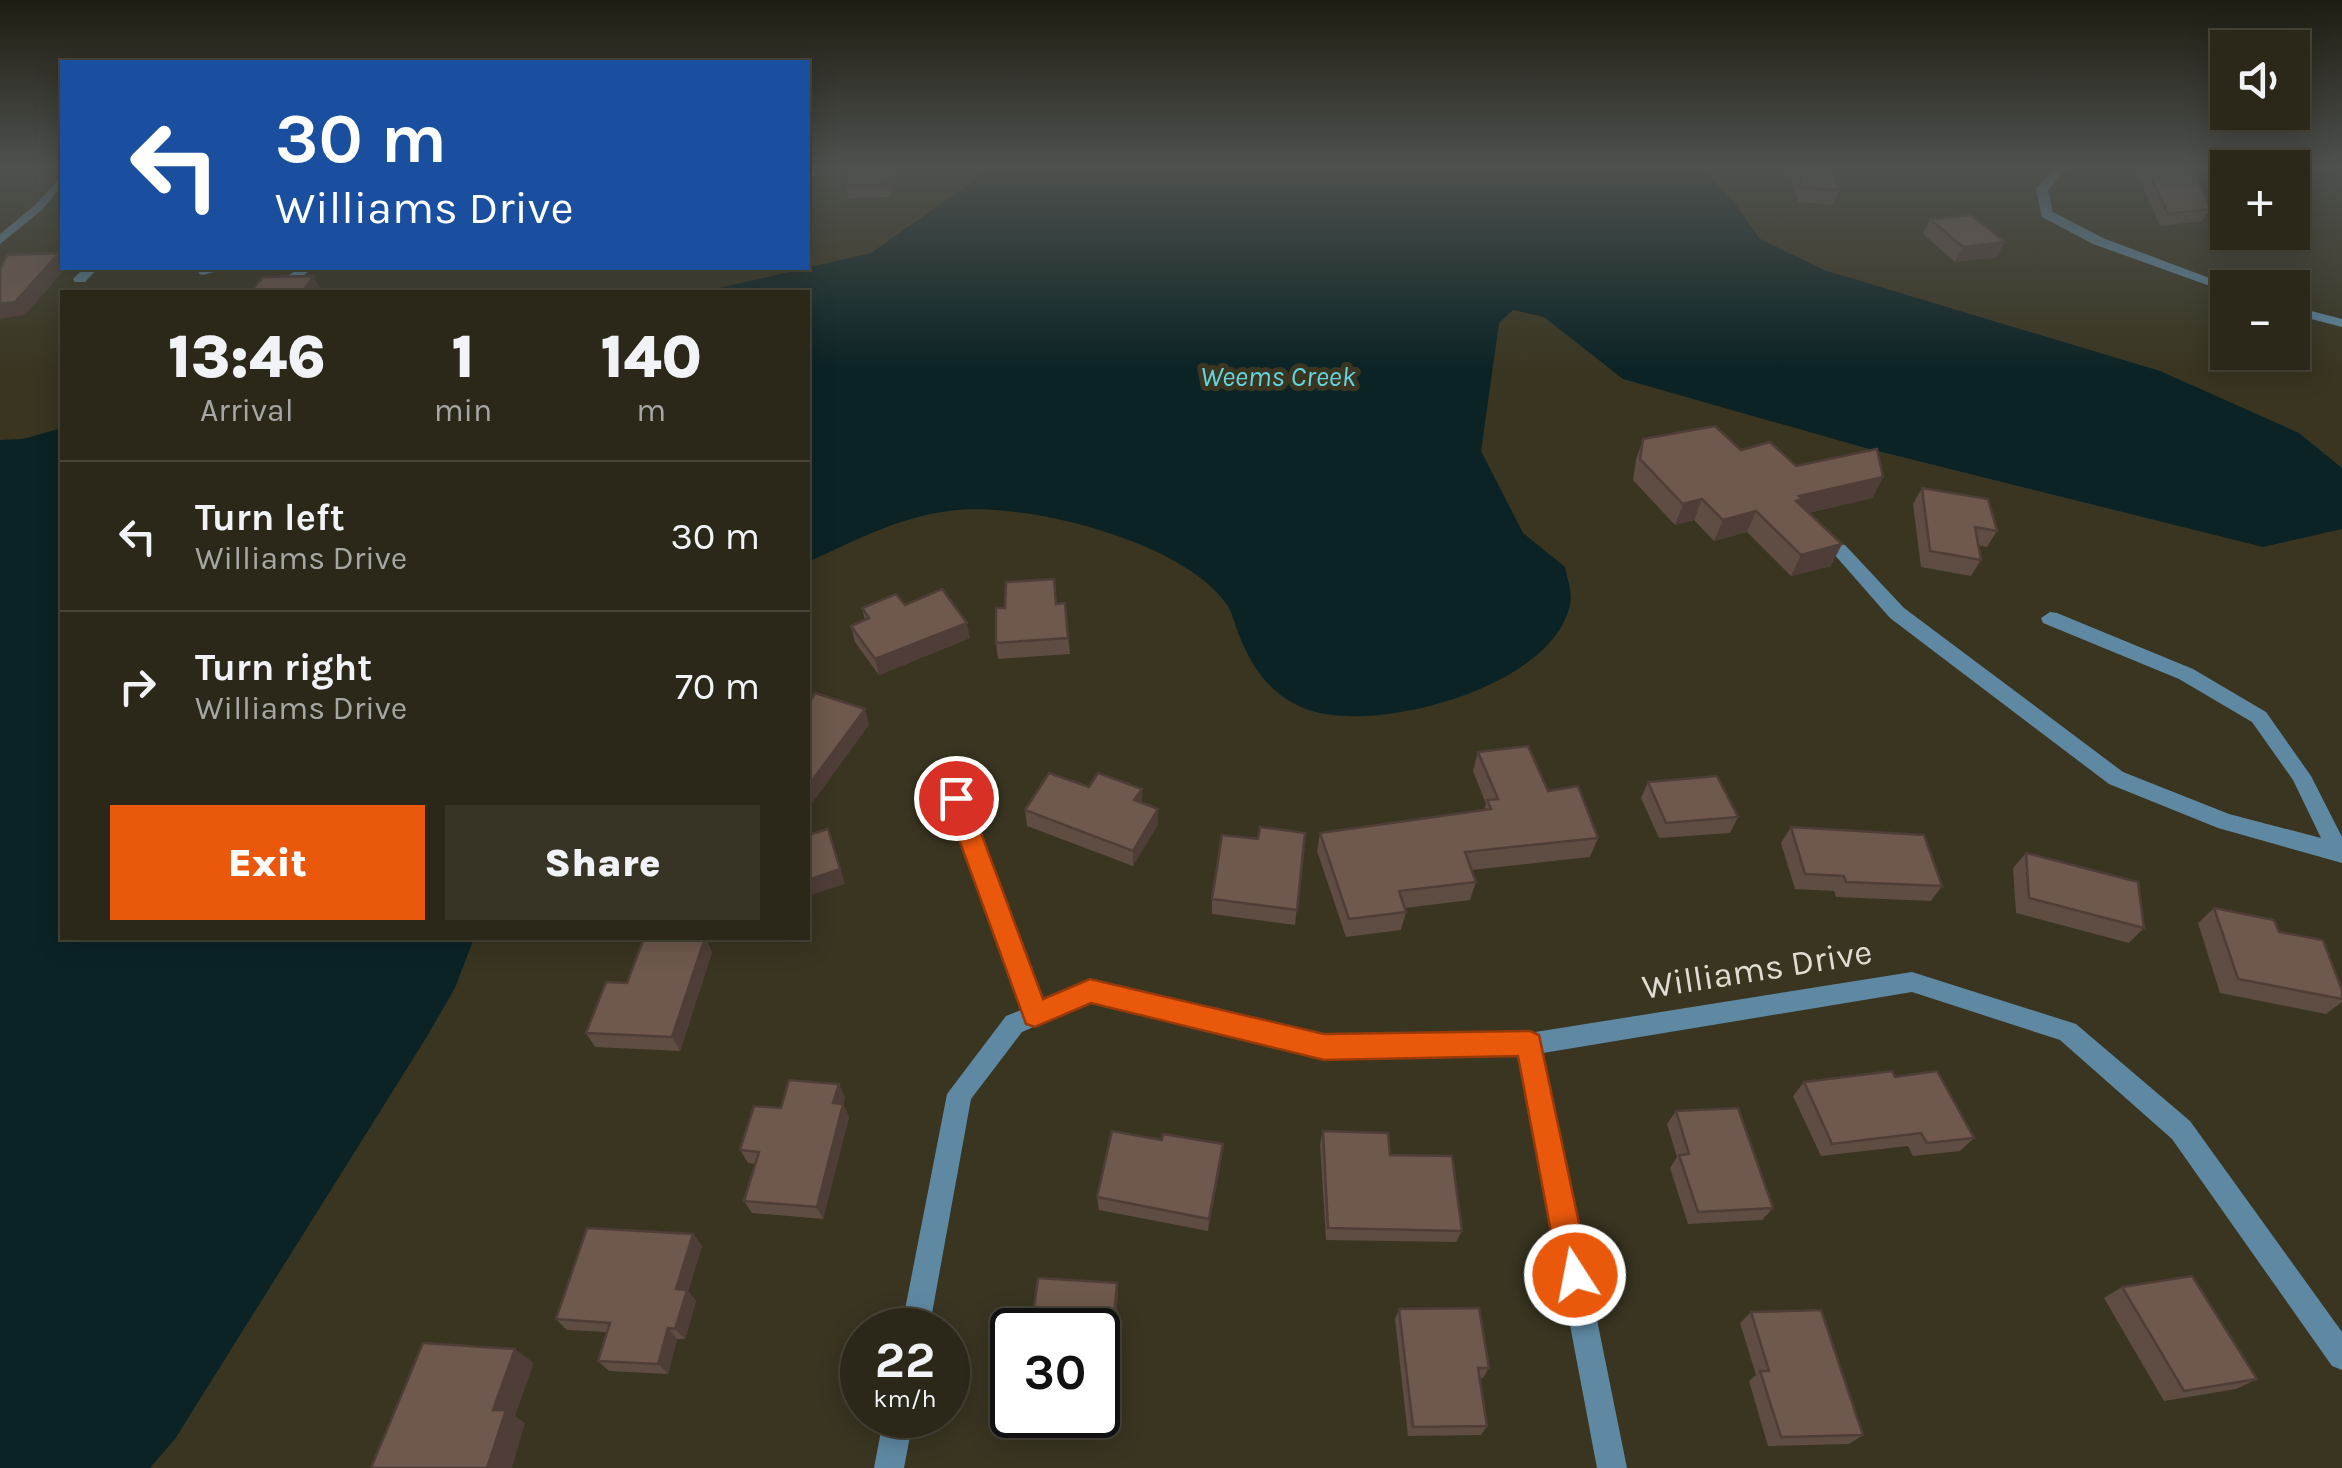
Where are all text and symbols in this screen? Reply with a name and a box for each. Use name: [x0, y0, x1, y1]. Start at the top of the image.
map controls: [2210, 30, 2310, 370]
button: sound: [2210, 30, 2310, 130]
text: 30 m: [275, 98, 447, 180]
icon: left: [110, 100, 240, 230]
button: +: [2210, 150, 2310, 250]
text: Williams Drive: [275, 182, 574, 234]
button: −: [2210, 270, 2310, 370]
text: 13:46: [168, 322, 326, 392]
text: 1: [452, 322, 475, 392]
text: 140: [600, 322, 702, 392]
water label: Weems Creek: [1200, 360, 1357, 393]
text: Arrival: [200, 392, 294, 429]
text: min: [434, 392, 492, 429]
text: m: [636, 392, 666, 429]
text: Turn left: [195, 495, 345, 540]
icon: left: [110, 509, 165, 564]
text: 30 m: [670, 514, 760, 559]
text: Williams Drive: [195, 540, 407, 577]
text: Turn right: [195, 645, 372, 690]
icon: right: [110, 659, 165, 714]
text: 70 m: [675, 664, 760, 709]
text: Williams Drive: [195, 690, 407, 727]
pin: [914, 756, 999, 841]
icon: arrive: [929, 771, 984, 826]
button: Exit: [110, 805, 425, 920]
button: Share: [445, 805, 760, 920]
street label: Williams Drive: [1639, 931, 1875, 1008]
position arrow: [1523, 1223, 1627, 1327]
speed limit sign: 30: [990, 1308, 1120, 1438]
text: 22: [875, 1331, 935, 1390]
text: km/h: [873, 1384, 937, 1413]

